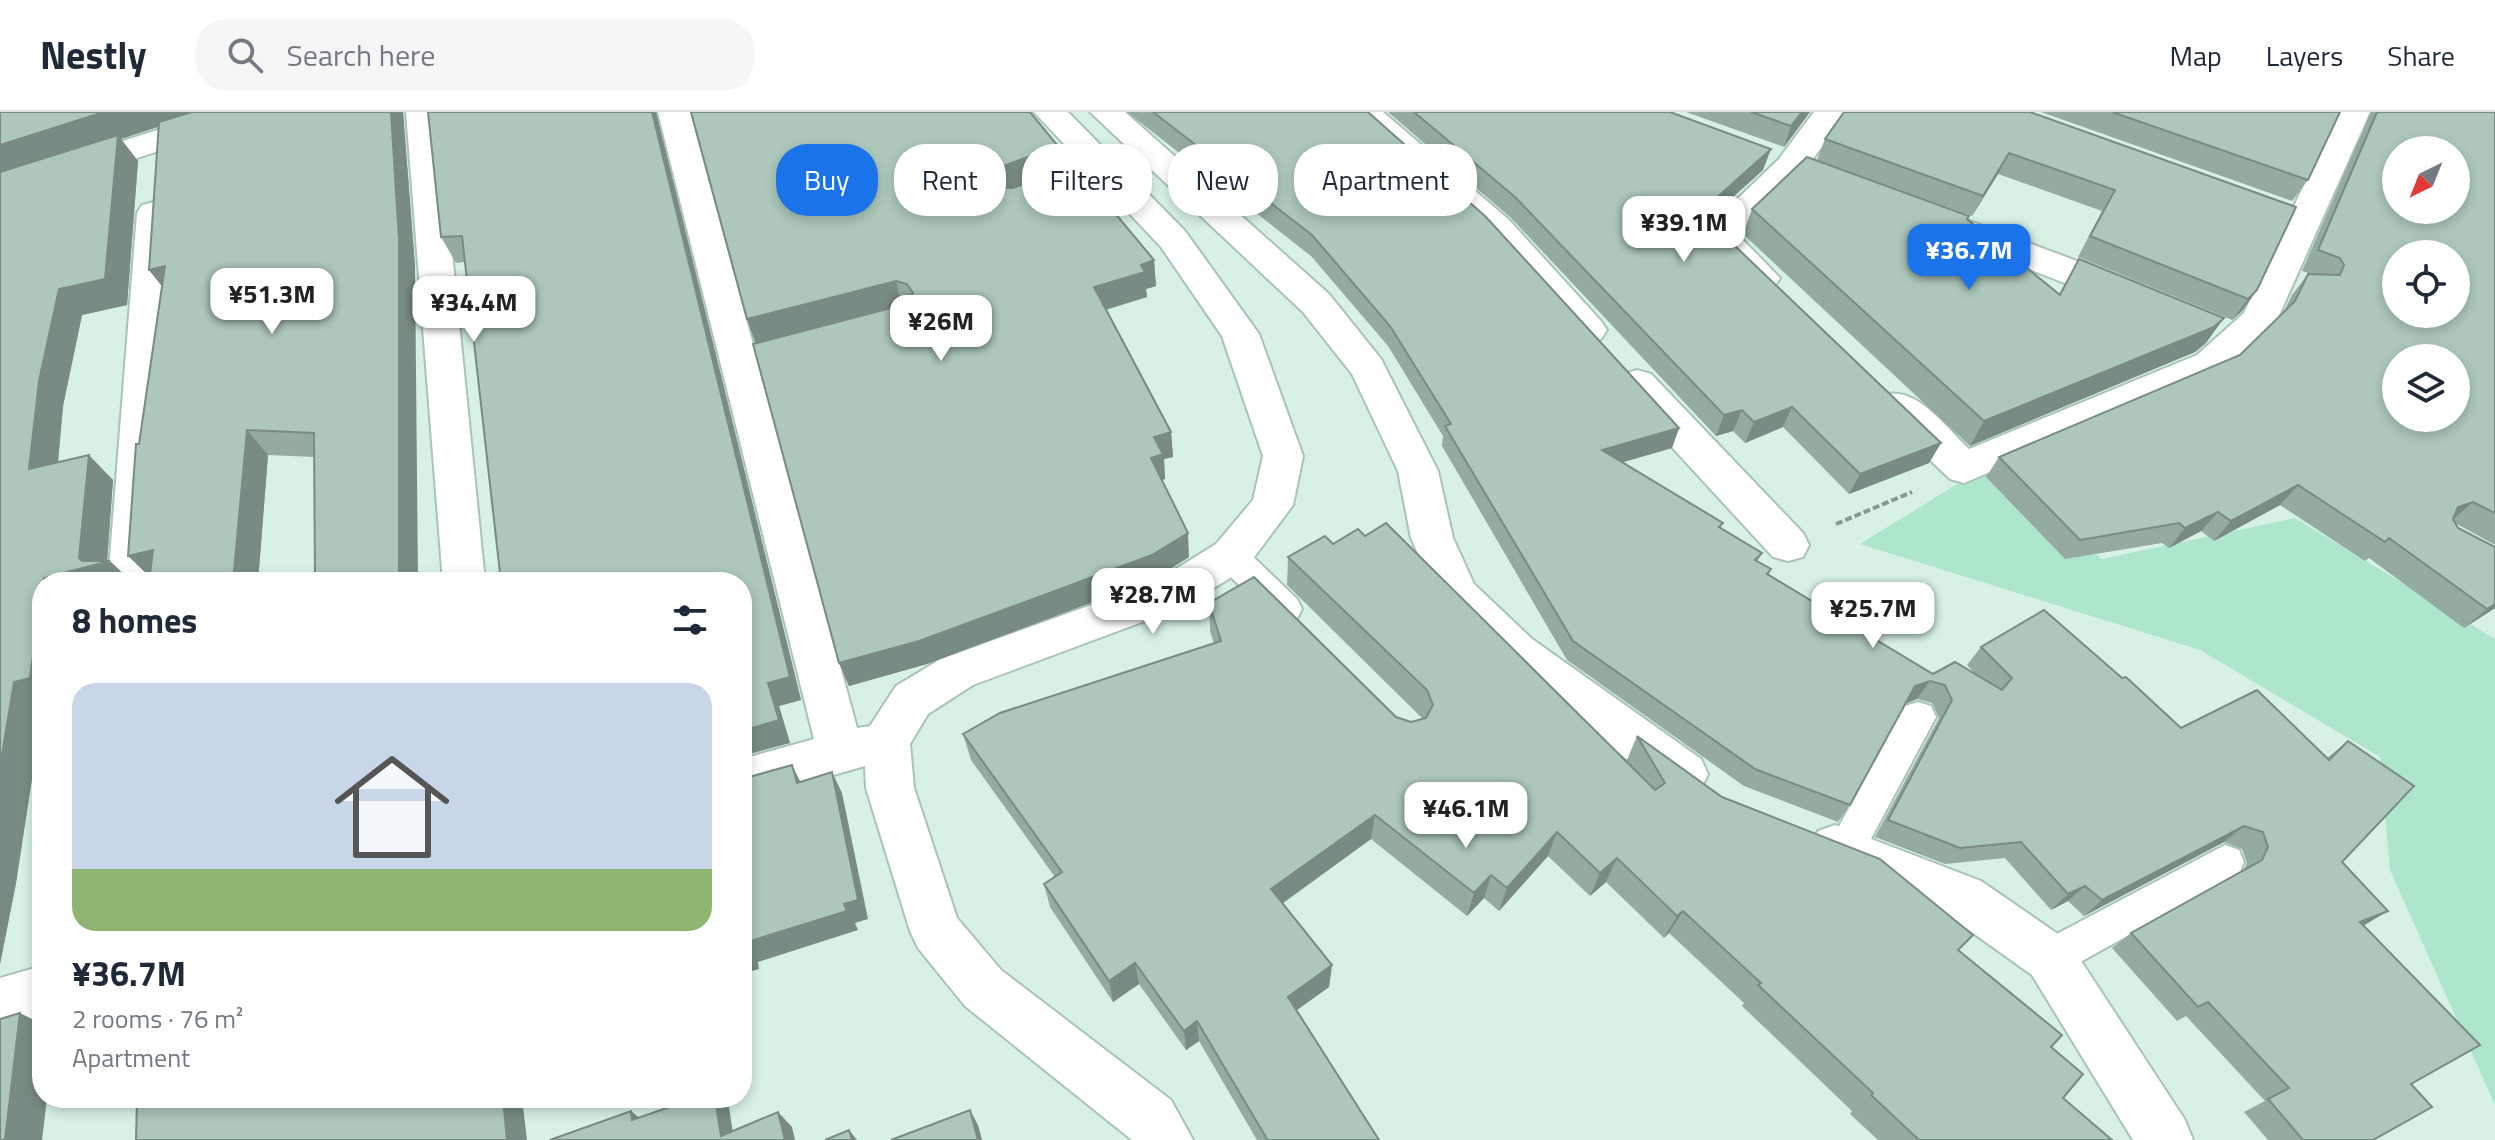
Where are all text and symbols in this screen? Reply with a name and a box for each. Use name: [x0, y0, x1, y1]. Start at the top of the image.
search box: [195, 19, 755, 91]
text: Nestly: [40, 26, 147, 84]
text: Search here: [287, 32, 435, 78]
icon: search: [223, 33, 267, 77]
text: Map: [2169, 34, 2222, 77]
text: Layers: [2266, 34, 2343, 77]
text: Share: [2387, 34, 2455, 77]
north arrow: [2382, 136, 2470, 224]
map controls: [2382, 136, 2470, 432]
chip: Buy: [776, 144, 878, 216]
chip: Rent: [894, 144, 1006, 216]
chip: Filters: [1022, 144, 1152, 216]
chip: New: [1168, 144, 1278, 216]
chip: Apartment: [1294, 144, 1477, 216]
pin: ¥39.1M: [1619, 196, 1749, 264]
text: ¥39.1M: [1640, 202, 1728, 241]
pin: ¥36.7M: [1904, 224, 2034, 292]
text: ¥36.7M: [1925, 230, 2013, 269]
button: locate: [2382, 240, 2470, 328]
pin: ¥51.3M: [207, 268, 337, 336]
text: ¥51.3M: [228, 274, 316, 313]
pin: ¥34.4M: [409, 276, 539, 344]
text: ¥34.4M: [430, 282, 518, 321]
pin: ¥26M: [894, 295, 988, 363]
text: ¥26M: [908, 301, 974, 340]
button: layers: [2382, 344, 2470, 432]
pin: ¥28.7M: [1088, 568, 1218, 636]
text: ¥28.7M: [1109, 574, 1197, 613]
pin: ¥25.7M: [1808, 582, 1938, 650]
text: ¥25.7M: [1829, 588, 1917, 627]
text: 8 homes: [72, 594, 197, 646]
icon: filters: [668, 598, 712, 642]
icon: home: [320, 735, 464, 879]
pin: ¥46.1M: [1401, 782, 1531, 850]
text: ¥46.1M: [1422, 788, 1510, 827]
text: ¥36.7M: [72, 947, 186, 999]
text: 2 rooms · 76 m²: [72, 999, 243, 1038]
text: Apartment: [72, 1038, 190, 1077]

